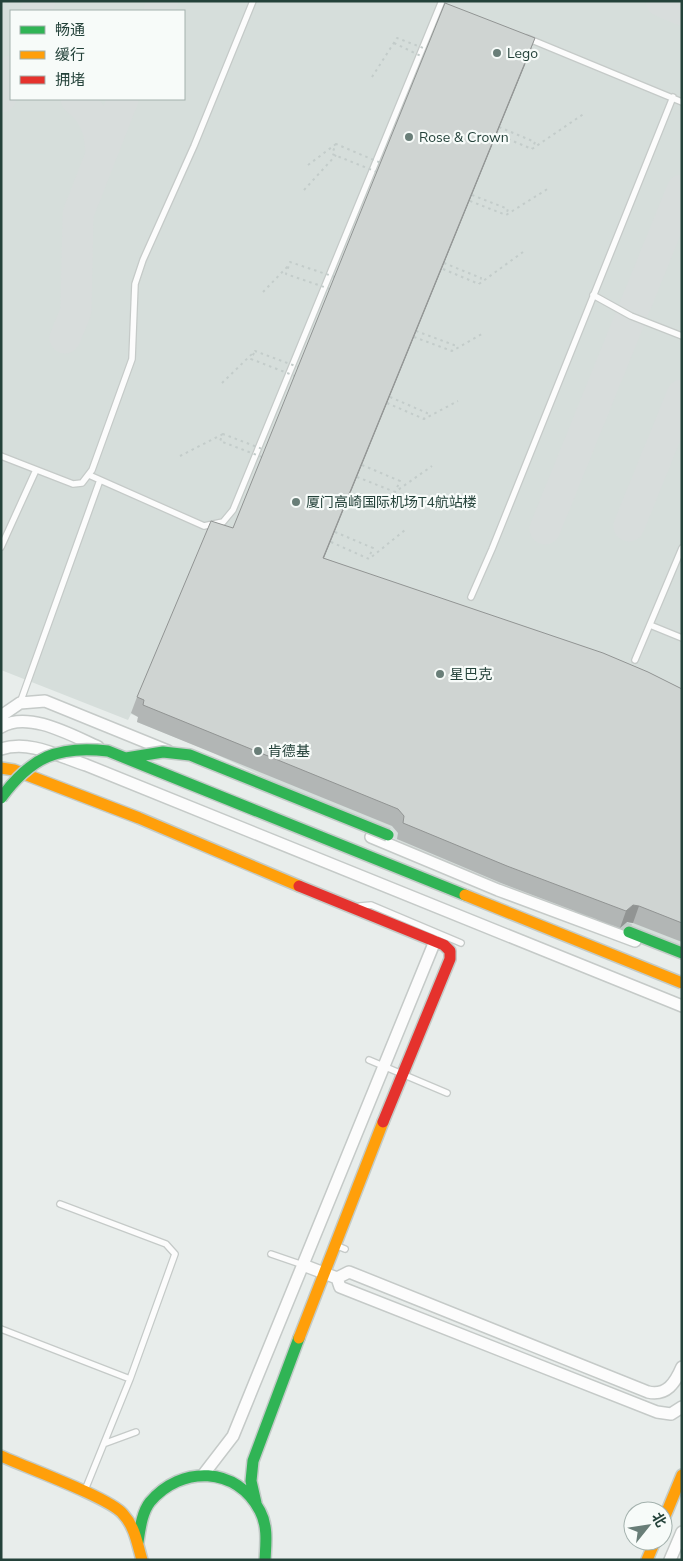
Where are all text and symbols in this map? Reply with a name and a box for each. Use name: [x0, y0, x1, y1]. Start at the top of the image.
legend: [10, 10, 185, 100]
text: 畅通: [55, 20, 85, 40]
place label: Lego: [507, 44, 538, 63]
text: 缓行: [55, 45, 85, 65]
marker: Lego: [491, 47, 503, 59]
text: 拥堵: [55, 70, 85, 90]
place label: Rose & Crown: [419, 128, 509, 147]
marker: Rose & Crown: [403, 131, 415, 143]
place label: 厦门高崎国际机场T4航站楼: [306, 493, 477, 512]
marker: 厦门高崎国际机场T4航站楼: [290, 496, 302, 508]
place label: 星巴克: [450, 665, 492, 684]
marker: 星巴克: [434, 668, 446, 680]
place label: 肯德基: [268, 742, 310, 761]
marker: 肯德基: [252, 745, 264, 757]
north arrow: [623, 1501, 673, 1551]
text: 北: [647, 1509, 671, 1531]

